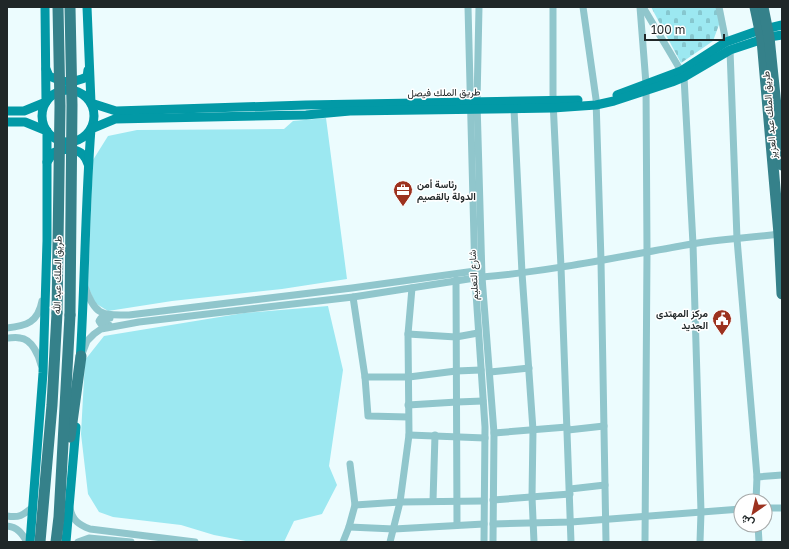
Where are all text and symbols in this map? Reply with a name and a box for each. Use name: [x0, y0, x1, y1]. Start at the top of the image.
scale bar: [645, 16, 724, 42]
text: 100 m: [651, 22, 685, 37]
street label: طريق الملك عبد العزيز: [759, 70, 780, 160]
street label: طريق الملك فيصل: [407, 85, 481, 100]
place label: رئاسة أمن الدولة بالقصيم: [417, 178, 476, 203]
office icon: رئاسة أمن الدولة بالقصيم: [392, 179, 414, 207]
street label: طريق الملك عبد الله: [50, 235, 65, 314]
street label: شارع التعليم: [466, 249, 481, 300]
place label: مركز المهتدى الجديد: [656, 307, 709, 332]
public building icon: مركز المهتدى الجديد: [711, 308, 733, 336]
north arrow: [733, 493, 773, 533]
text: ش: [738, 512, 757, 531]

